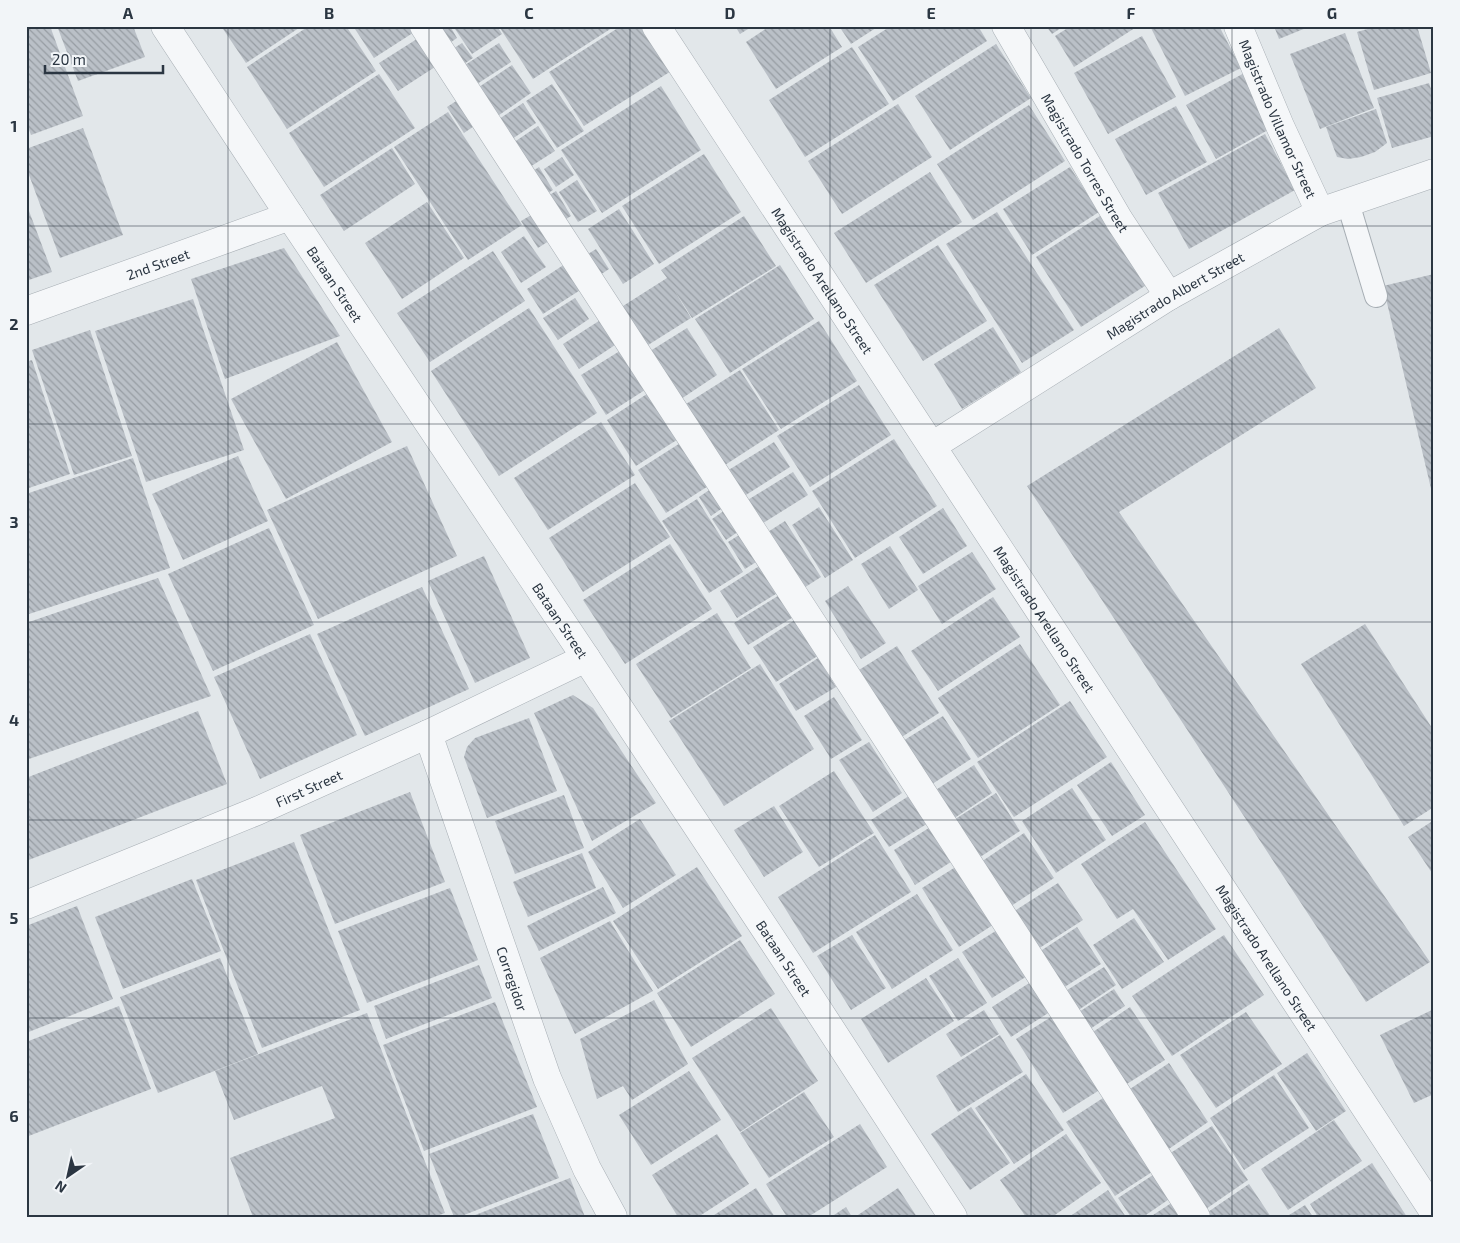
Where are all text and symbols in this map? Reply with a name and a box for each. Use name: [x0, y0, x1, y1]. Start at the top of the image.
text: A: [123, 3, 134, 22]
text: B: [324, 3, 334, 22]
text: C: [524, 3, 534, 22]
text: D: [725, 3, 736, 22]
text: E: [926, 3, 936, 22]
text: F: [1127, 3, 1136, 22]
text: G: [1327, 3, 1337, 22]
street label: Magistrado Villamor Street: [1236, 37, 1321, 201]
scale bar: [45, 42, 162, 74]
text: 20 m: [52, 50, 86, 68]
street label: Magistrado Torres Street: [1038, 90, 1133, 235]
text: 1: [11, 116, 17, 135]
street label: Magistrado Arellano Street: [769, 204, 877, 357]
street label: Bataan Street: [304, 243, 367, 325]
street label: 2nd Street: [124, 244, 192, 283]
street label: Magistrado Albert Street: [1103, 248, 1247, 342]
text: 2: [9, 314, 19, 333]
text: 3: [9, 512, 19, 531]
street label: Magistrado Arellano Street: [991, 542, 1099, 695]
street label: Bataan Street: [529, 579, 592, 661]
text: 4: [9, 710, 19, 729]
street label: First Street: [273, 765, 345, 810]
street label: Magistrado Arellano Street: [1213, 881, 1321, 1034]
text: 5: [10, 908, 19, 927]
street label: Bataan Street: [753, 917, 815, 999]
street label: Corregidor: [494, 944, 532, 1014]
text: 6: [9, 1106, 19, 1125]
north arrow: [42, 1150, 92, 1200]
text: N: [52, 1177, 69, 1197]

